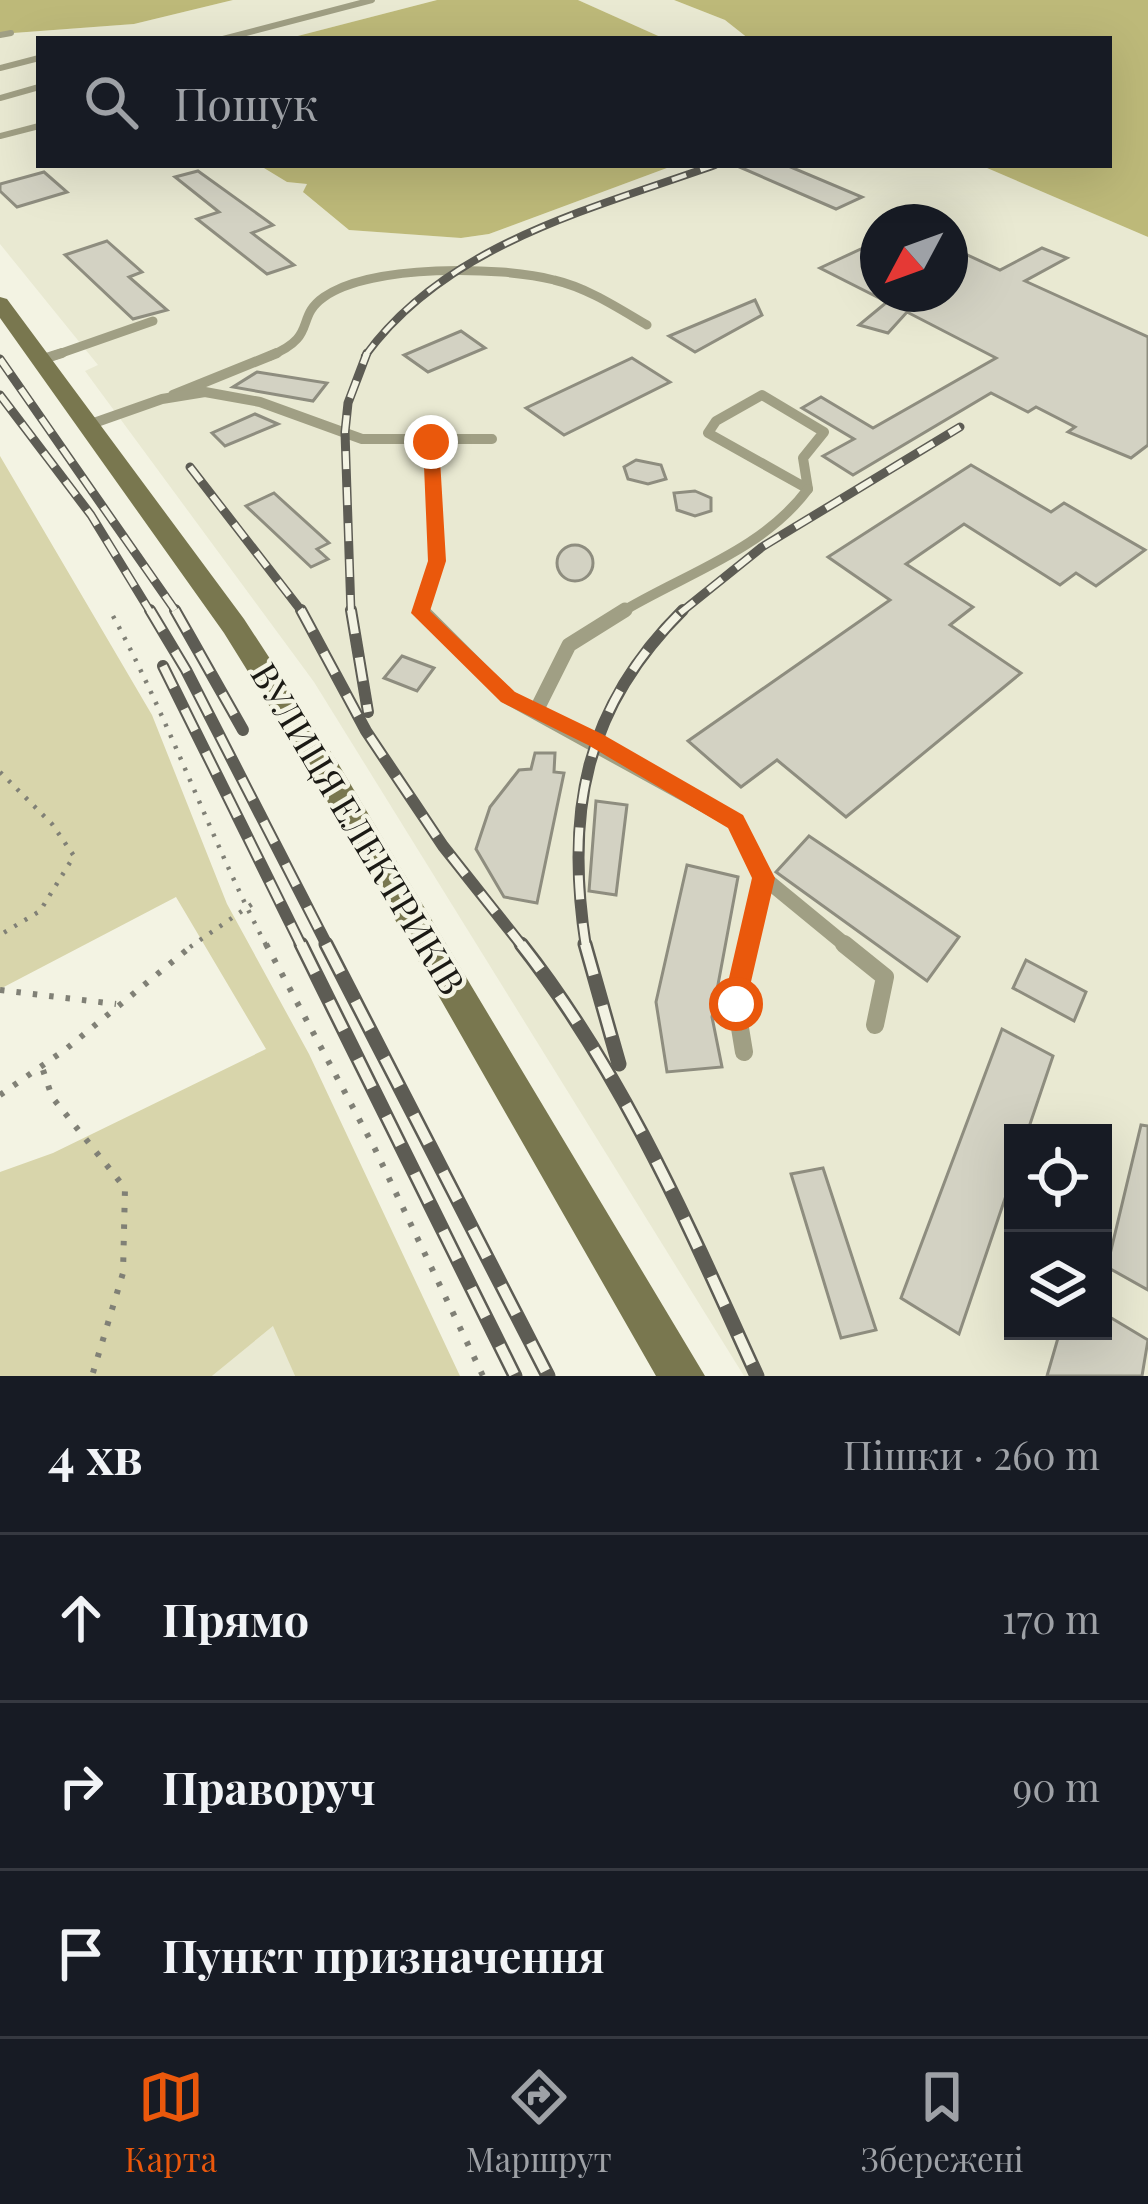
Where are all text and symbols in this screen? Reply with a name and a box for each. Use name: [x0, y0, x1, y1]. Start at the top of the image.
search box: [36, 36, 1112, 168]
icon: search: [78, 69, 144, 135]
text: Пошук: [174, 72, 318, 132]
north arrow: [860, 204, 968, 312]
route end: [404, 415, 458, 469]
street label: ВУЛИЦЯ ЕЛЕКТРИКІВ: [242, 653, 478, 1003]
route start: [709, 977, 763, 1031]
map controls: [1004, 1124, 1112, 1340]
button: locate: [1004, 1124, 1112, 1232]
button: layers: [1004, 1232, 1112, 1340]
text: 4 хв: [48, 1420, 143, 1488]
text: Пішки · 260 m: [843, 1428, 1100, 1480]
icon: ahead: [48, 1585, 114, 1651]
text: Прямо: [162, 1588, 309, 1648]
text: 170 m: [1002, 1592, 1100, 1644]
icon: right: [48, 1753, 114, 1819]
text: Праворуч: [162, 1756, 376, 1816]
text: 90 m: [1012, 1760, 1100, 1812]
icon: arrive: [48, 1921, 114, 1987]
text: Пункт призначення: [162, 1924, 605, 1984]
tab: Карта: [124, 2064, 217, 2180]
tab: Маршрут: [466, 2064, 612, 2180]
tab: Збережені: [861, 2064, 1024, 2180]

